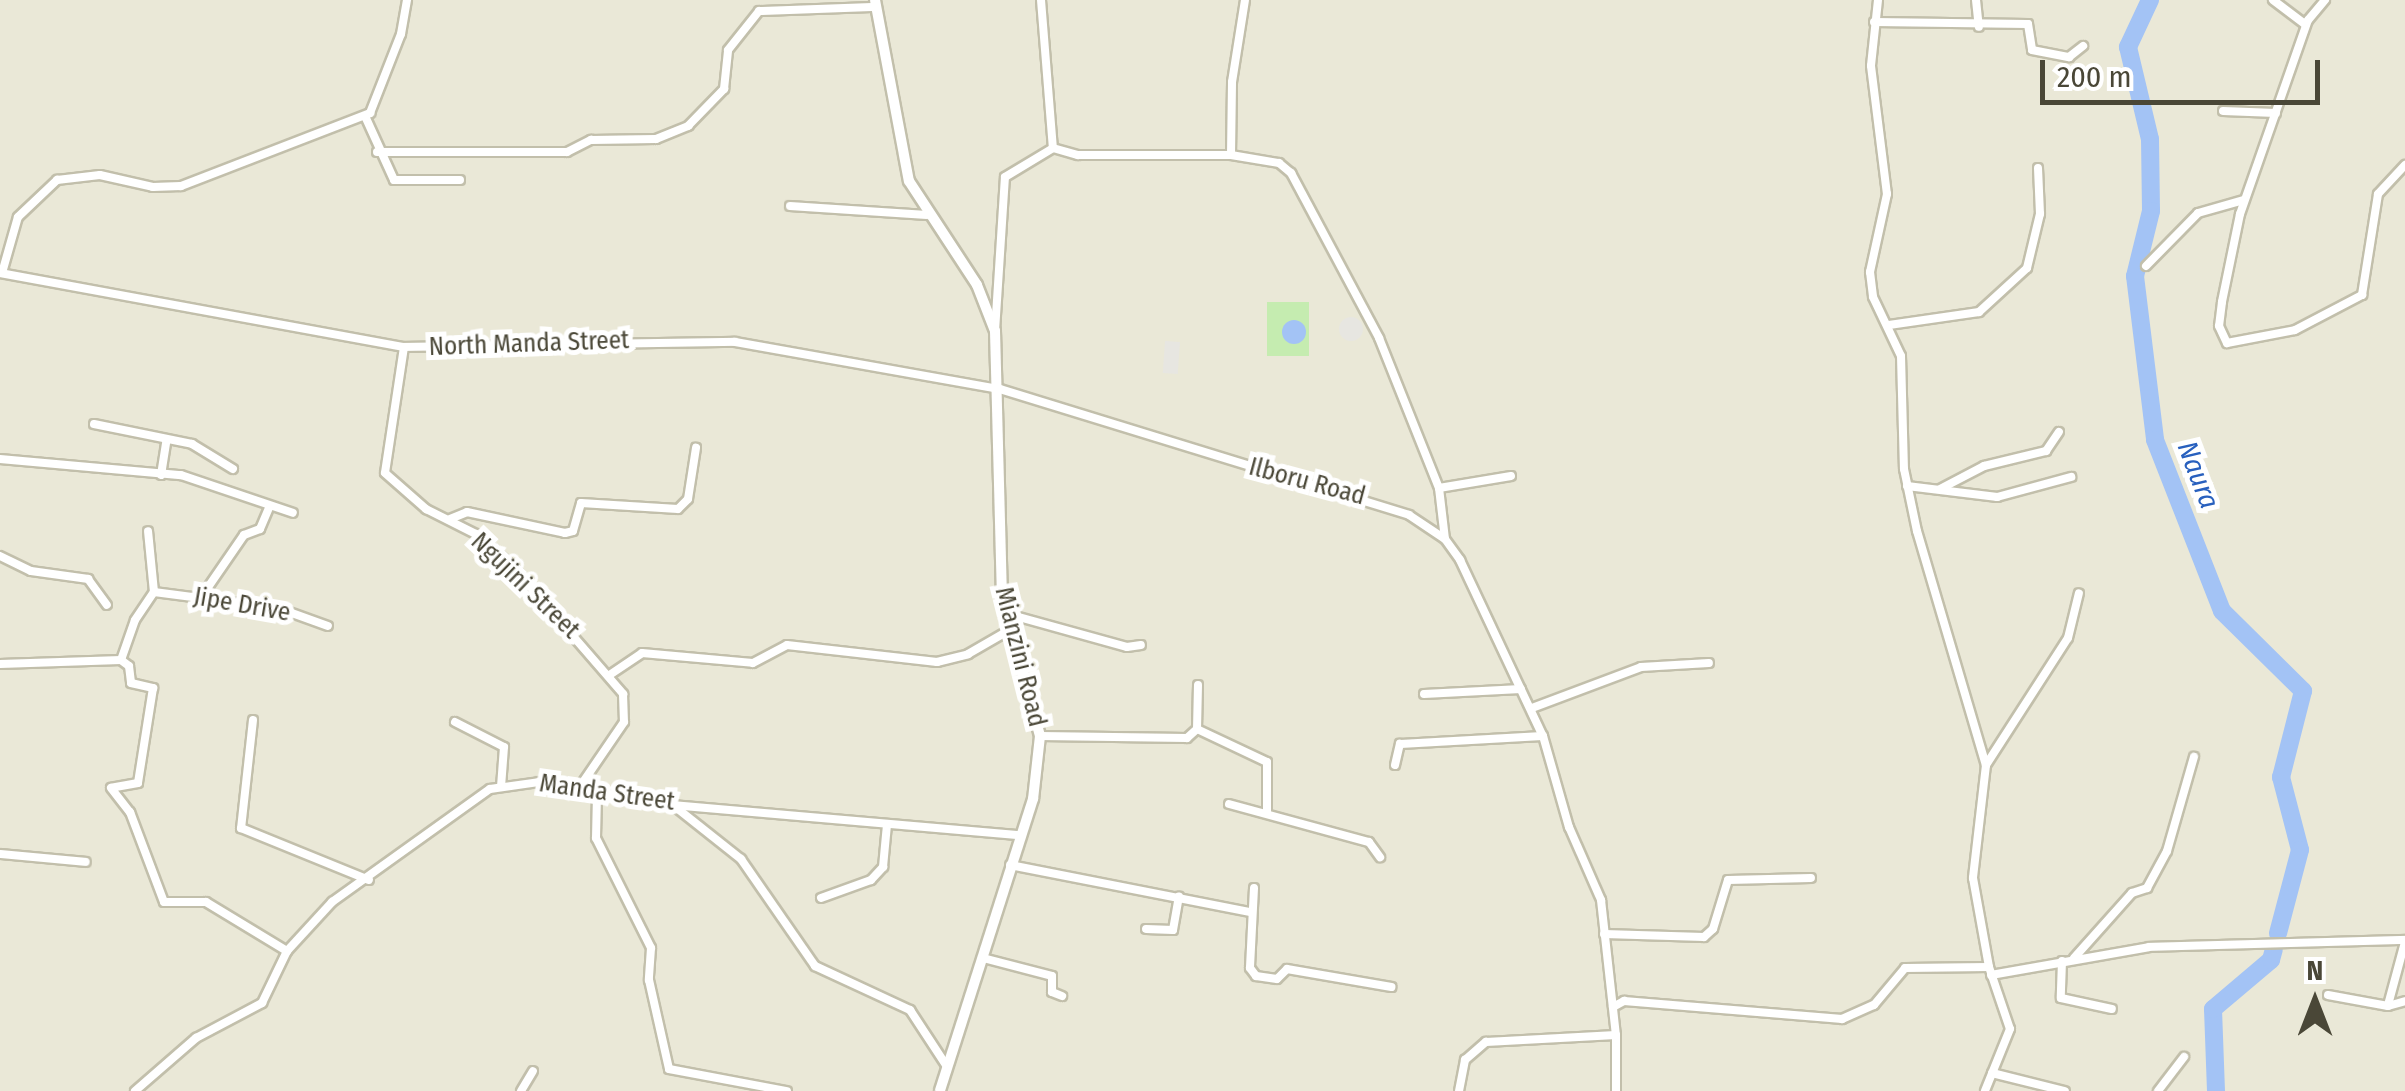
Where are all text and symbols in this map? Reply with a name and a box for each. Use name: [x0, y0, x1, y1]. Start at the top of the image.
scale bar: [2045, 40, 2325, 102]
text: 200 m: [2057, 59, 2132, 95]
street label: North Manda Street: [428, 326, 630, 362]
water label: Naura: [2170, 437, 2226, 513]
street label: Ilboru Road: [1246, 452, 1368, 512]
street label: Ngujini Street: [465, 527, 585, 645]
street label: Jipe Drive: [191, 582, 293, 628]
street label: Mianzini Road: [988, 584, 1052, 730]
street label: Manda Street: [537, 769, 677, 817]
north arrow: [2265, 951, 2365, 1051]
text: N: [2307, 954, 2323, 987]

